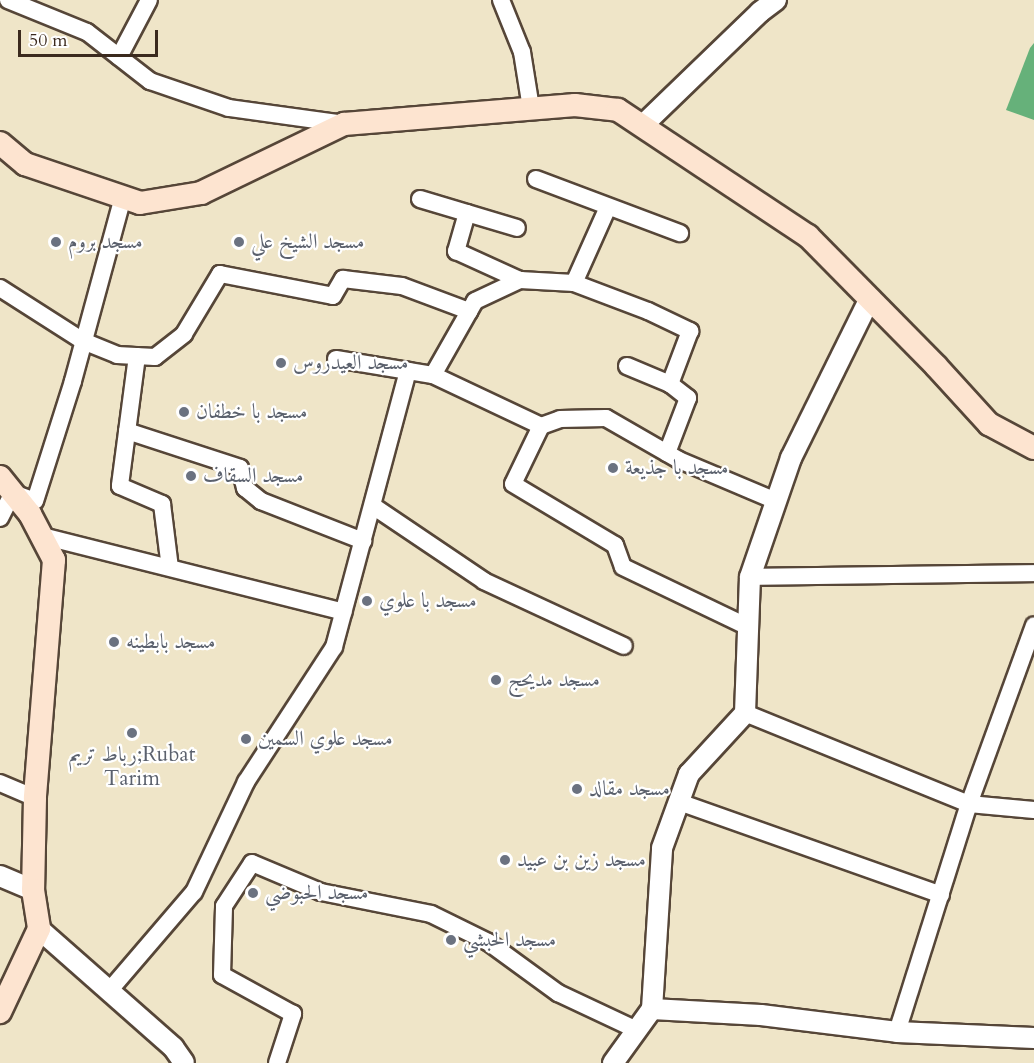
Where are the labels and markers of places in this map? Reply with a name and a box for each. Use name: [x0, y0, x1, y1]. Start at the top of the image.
place label: مسجد بروم: [68, 229, 143, 255]
place label: مسجد الشيخ علي: [251, 229, 364, 255]
marker: مسجد بروم: [49, 235, 63, 249]
marker: مسجد الشيخ علي: [232, 235, 246, 249]
place label: مسجد العيدروس: [293, 350, 408, 376]
marker: مسجد العيدروس: [274, 356, 288, 370]
place label: مسجد با خطفان: [196, 399, 307, 425]
marker: مسجد با خطفان: [177, 405, 191, 419]
place label: مسجد با جذيعة: [625, 455, 729, 481]
marker: مسجد با جذيعة: [606, 461, 620, 475]
place label: مسجد السقاف: [203, 463, 303, 489]
marker: مسجد السقاف: [184, 469, 198, 483]
place label: مسجد با علوي: [379, 588, 477, 614]
marker: مسجد با علوي: [360, 594, 374, 608]
place label: مسجد بابطينه: [126, 629, 215, 655]
marker: مسجد بابطينه: [107, 635, 121, 649]
place label: مسجد مديحج: [508, 667, 600, 693]
marker: مسجد مديحج: [489, 673, 503, 687]
marker: رباط تريم;Rubat Tarim: [125, 726, 139, 740]
place label: مسجد علوي السمين: [258, 726, 393, 752]
marker: مسجد علوي السمين: [239, 732, 253, 746]
place label: رباط تريم;Rubat Tarim: [69, 742, 195, 792]
place label: مسجد مقالد: [589, 776, 670, 802]
marker: مسجد مقالد: [570, 782, 584, 796]
place label: مسجد زين بن عبيد: [517, 847, 646, 873]
marker: مسجد زين بن عبيد: [498, 853, 512, 867]
place label: مسجد الحبوضي: [265, 880, 369, 906]
marker: مسجد الحبوضي: [246, 886, 260, 900]
place label: مسجد الحبشي: [463, 927, 556, 953]
marker: مسجد الحبشي: [444, 933, 458, 947]

